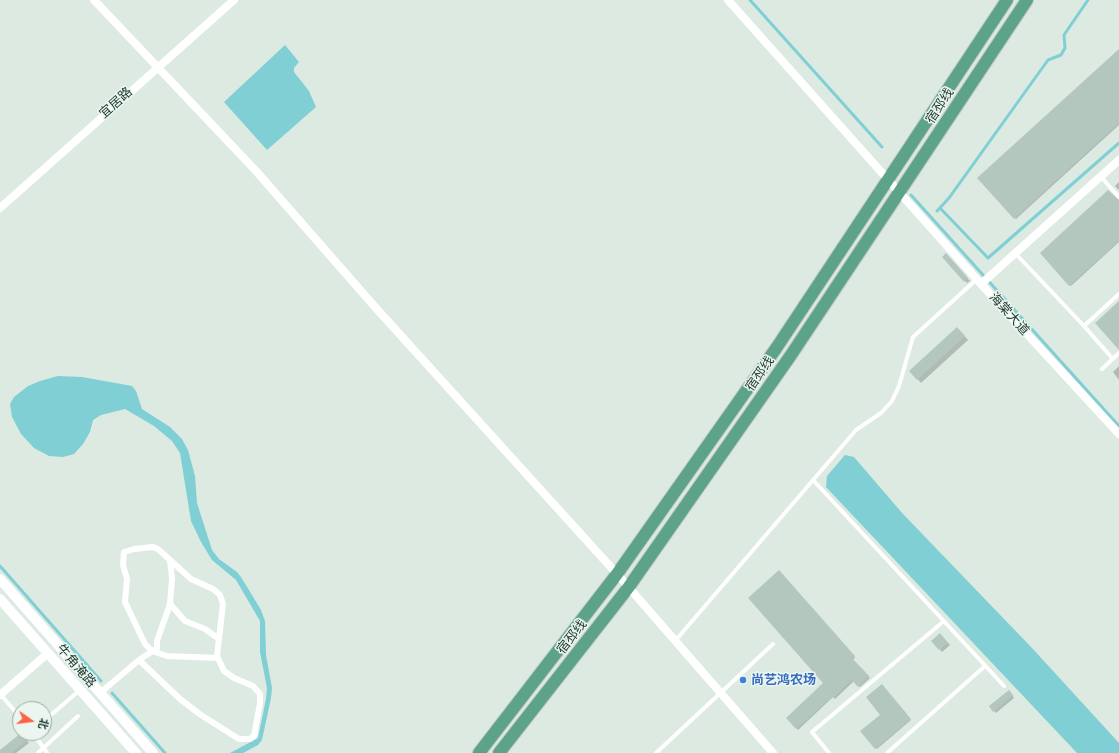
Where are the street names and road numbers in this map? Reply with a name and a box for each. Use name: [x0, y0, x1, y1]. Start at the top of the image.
street label: 宜居路: [96, 84, 136, 122]
street label: 宿邳线: [923, 85, 957, 127]
street label: 海棠大道: [986, 289, 1032, 339]
street label: 宿邳线: [742, 354, 778, 394]
street label: 宿邳线: [554, 617, 590, 657]
street label: 牛角淹路: [53, 641, 99, 691]

